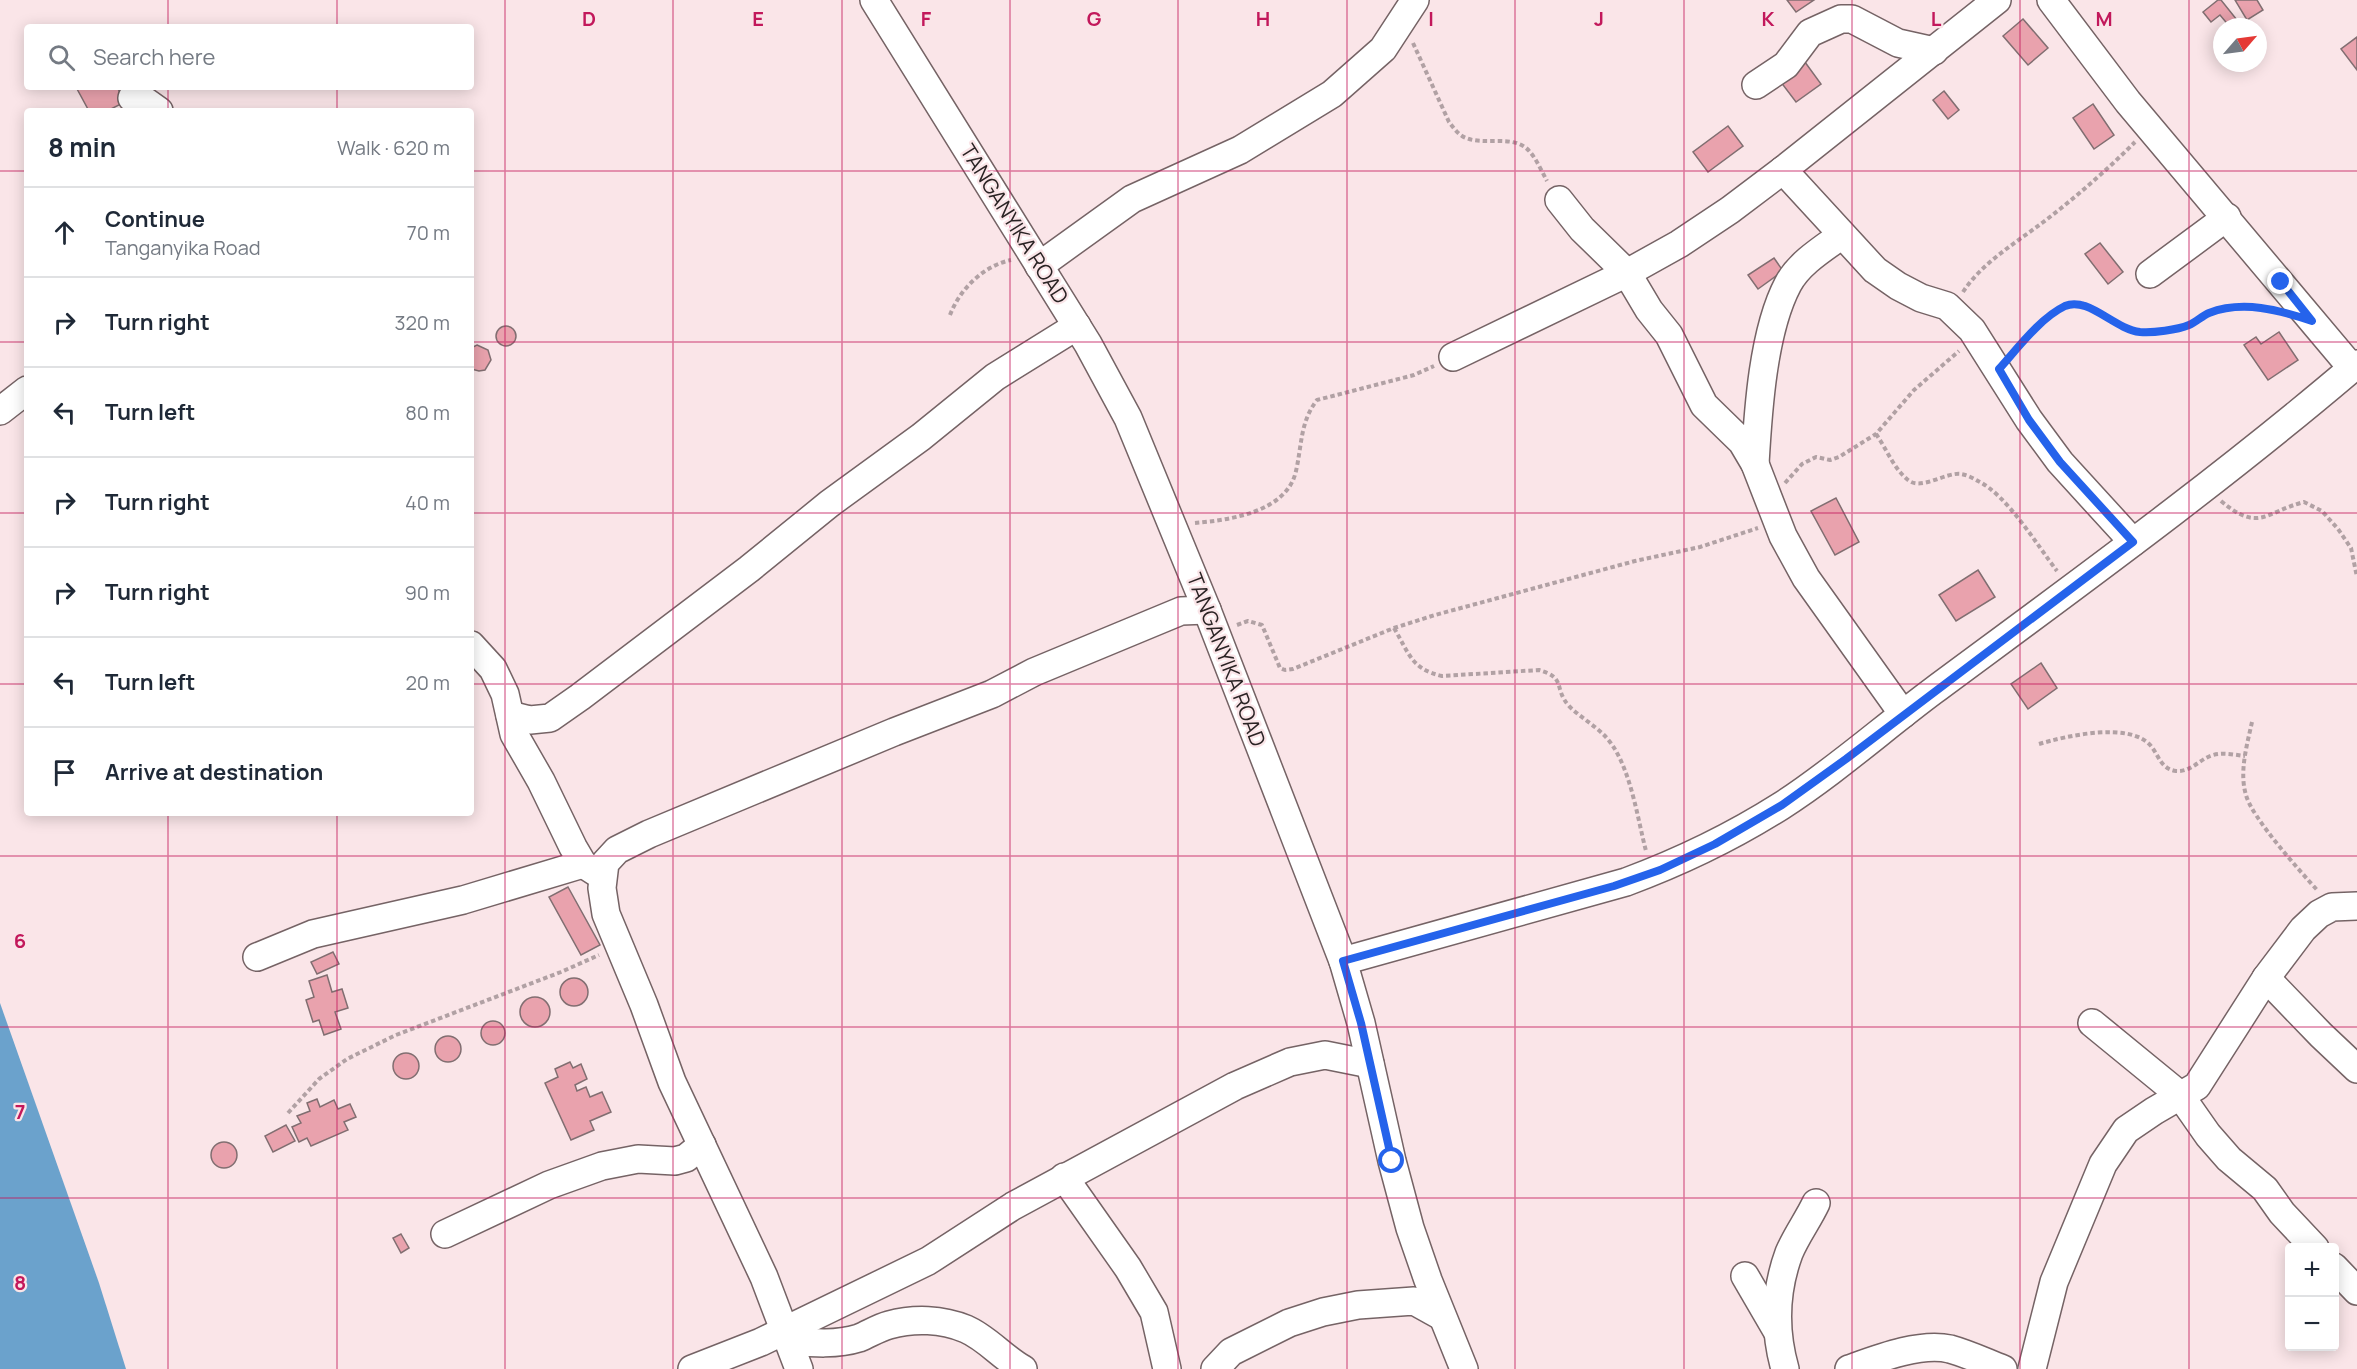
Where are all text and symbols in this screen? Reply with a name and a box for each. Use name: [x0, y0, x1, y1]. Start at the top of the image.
text: D: [582, 5, 596, 32]
text: E: [752, 5, 764, 32]
text: F: [921, 5, 932, 32]
text: G: [1087, 5, 1102, 32]
text: H: [1256, 5, 1270, 32]
text: I: [1428, 5, 1434, 32]
text: J: [1594, 5, 1604, 32]
text: K: [1762, 5, 1775, 32]
text: L: [1931, 5, 1942, 32]
text: M: [2095, 5, 2113, 32]
north arrow: [2213, 18, 2267, 72]
search box: [24, 24, 474, 90]
icon: search: [45, 41, 78, 74]
text: Search here: [93, 42, 215, 72]
text: 8 min: [48, 129, 116, 165]
text: Walk · 620 m: [337, 134, 450, 161]
street label: TANGANYIKA ROAD: [954, 138, 1075, 309]
text: Continue: [105, 204, 205, 234]
icon: ahead: [48, 216, 81, 249]
text: 70 m: [407, 219, 450, 246]
text: Tanganyika Road: [105, 234, 261, 261]
route end: [2267, 268, 2293, 294]
icon: right: [48, 306, 81, 339]
text: Turn right: [105, 307, 210, 337]
text: 320 m: [394, 309, 450, 336]
icon: left: [48, 396, 81, 429]
text: Turn left: [105, 397, 195, 427]
text: 80 m: [405, 399, 450, 426]
icon: right: [48, 486, 81, 519]
text: Turn right: [105, 487, 210, 517]
text: 40 m: [405, 489, 450, 516]
street label: TANGANYIKA ROAD: [1181, 569, 1273, 750]
icon: right: [48, 576, 81, 609]
text: Turn right: [105, 577, 210, 607]
text: 90 m: [404, 579, 450, 606]
icon: left: [48, 666, 81, 699]
text: Turn left: [105, 667, 195, 697]
text: 20 m: [405, 669, 450, 696]
icon: arrive: [48, 756, 81, 789]
text: Arrive at destination: [105, 757, 323, 787]
text: 6: [14, 927, 26, 954]
text: 7: [15, 1098, 25, 1125]
route start: [1378, 1147, 1404, 1173]
map controls: [2285, 1243, 2339, 1351]
button: +: [2285, 1243, 2339, 1297]
text: 8: [14, 1269, 26, 1296]
button: −: [2285, 1297, 2339, 1351]

